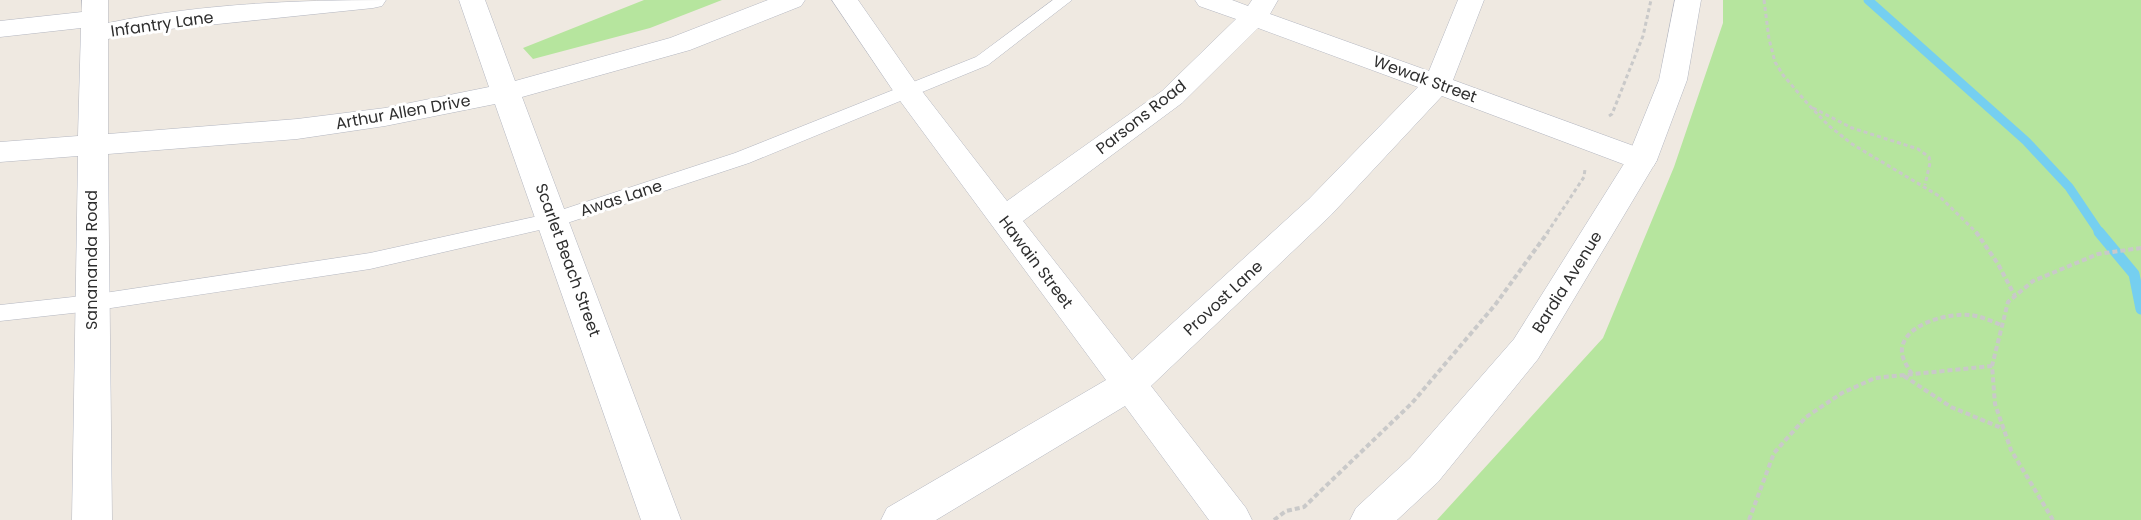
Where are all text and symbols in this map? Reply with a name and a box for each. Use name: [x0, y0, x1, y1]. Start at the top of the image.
street label: Infantry Lane: [109, 5, 215, 43]
street label: Wewak Street: [1370, 50, 1480, 108]
street label: Parsons Road: [1091, 74, 1191, 160]
street label: Arthur Allen Drive: [334, 89, 472, 135]
street label: Awas Lane: [577, 174, 665, 222]
street label: Scarlet Beach Street: [530, 180, 606, 340]
street label: Sanananda Road: [80, 190, 103, 330]
street label: Hawain Street: [993, 211, 1079, 313]
street label: Bardia Avenue: [1526, 226, 1608, 337]
street label: Provost Lane: [1178, 255, 1268, 341]

